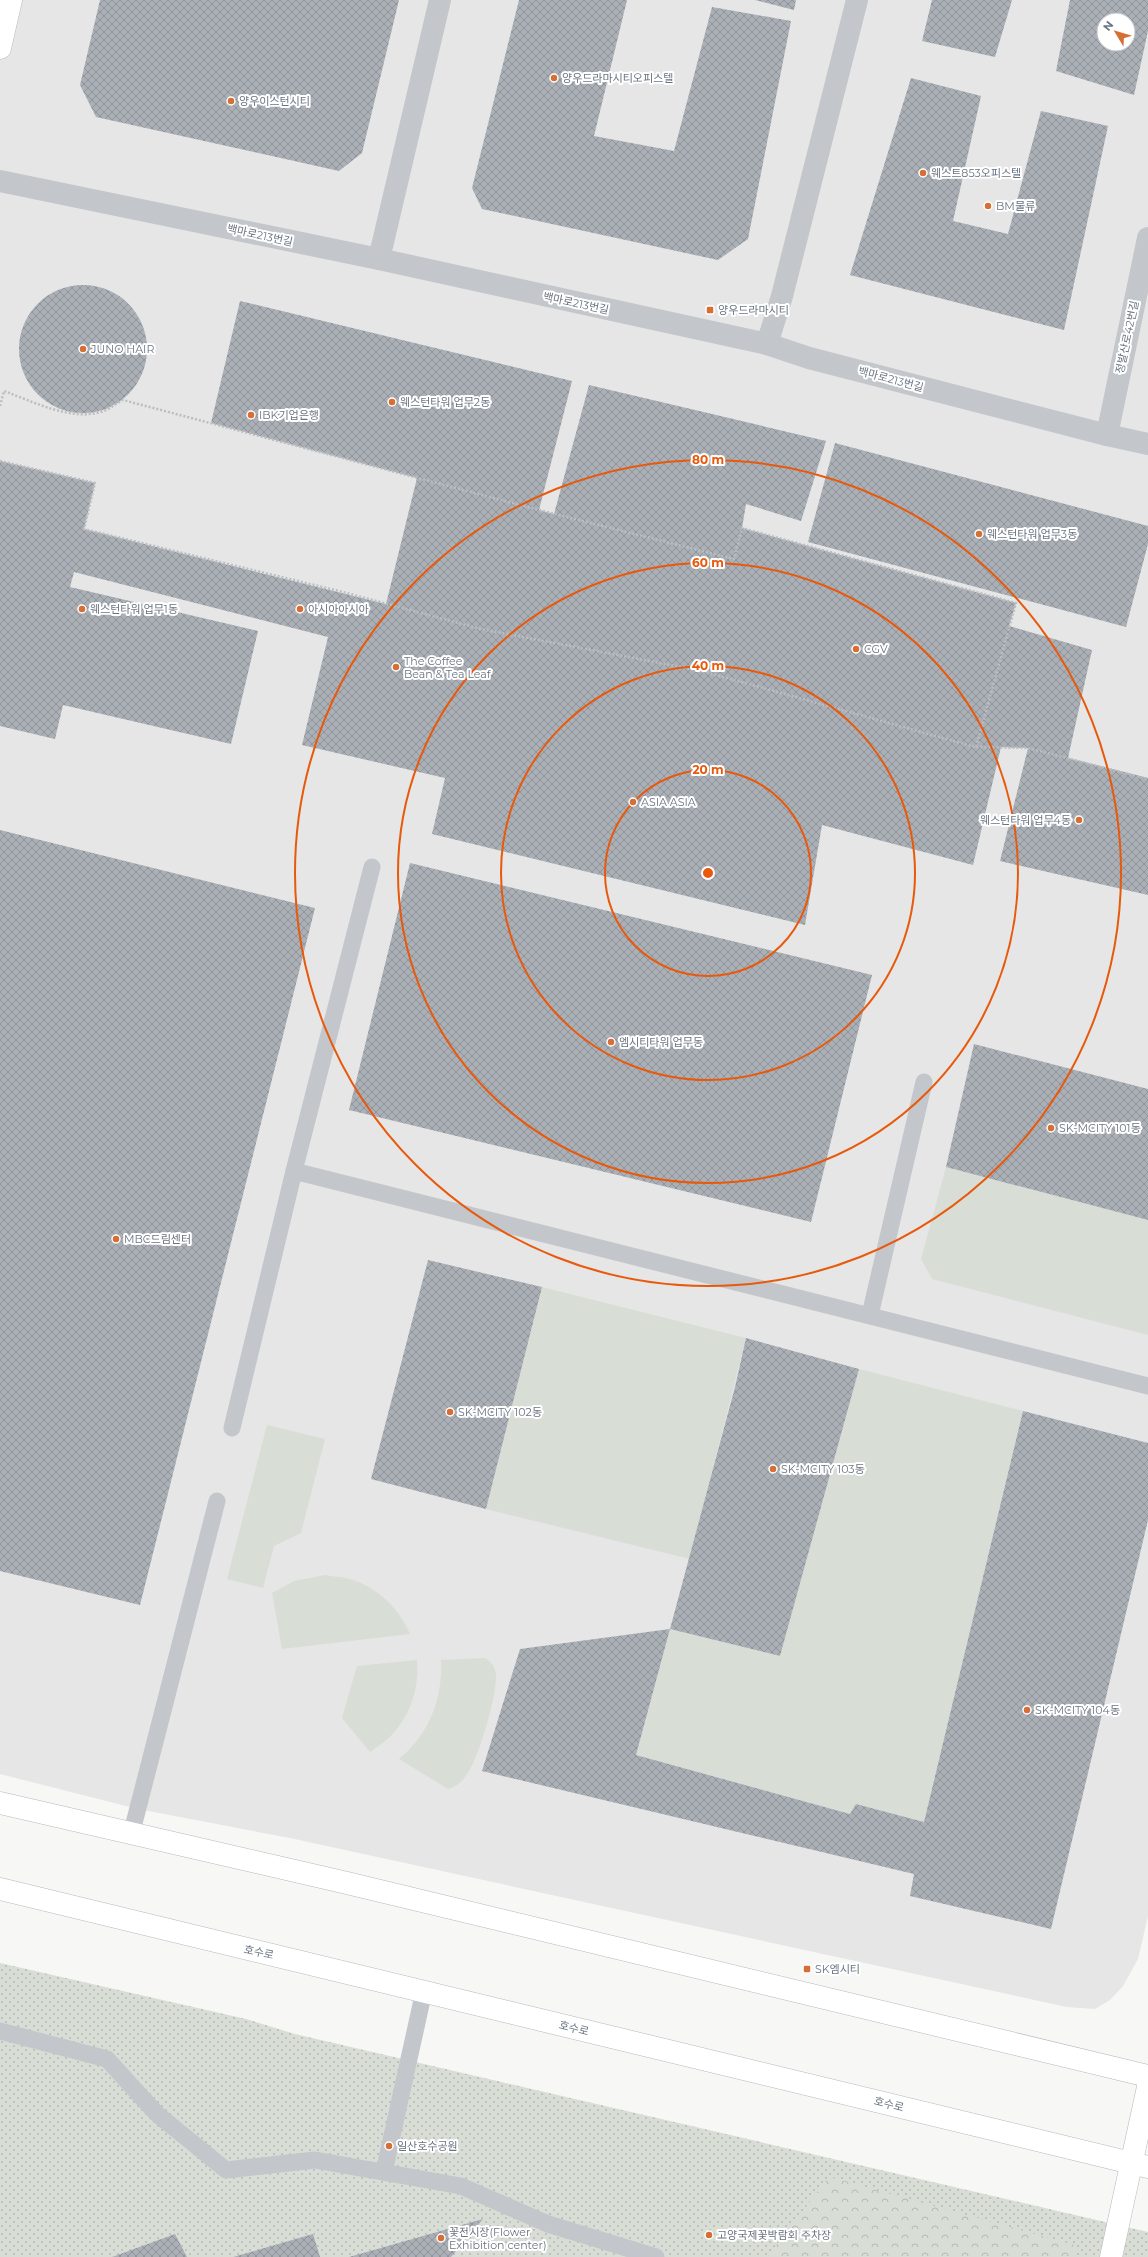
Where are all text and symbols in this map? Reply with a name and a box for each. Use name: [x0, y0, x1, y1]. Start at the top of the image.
north arrow: [1096, 12, 1136, 52]
text: N: [1100, 18, 1116, 34]
place label: 양우드라마시티오피스텔: [562, 71, 673, 85]
marker: 양우드라마시티오피스텔: [549, 73, 559, 83]
place label: 양우이스턴시티: [239, 94, 310, 108]
marker: 양우이스턴시티: [226, 96, 236, 106]
place label: 웨스트853오피스텔: [931, 166, 1021, 180]
marker: 웨스트853오피스텔: [918, 168, 928, 178]
place label: BM물류: [996, 199, 1035, 213]
marker: BM물류: [983, 201, 993, 211]
street label: 백마로213번길: [226, 221, 294, 249]
street label: 백마로213번길: [542, 289, 610, 317]
street label: 정발산로42번길: [1112, 299, 1142, 375]
place label: 양우드라마시티: [718, 303, 789, 317]
marker: 양우드라마시티: [705, 305, 715, 315]
place label: JUNO HAIR: [90, 342, 154, 356]
marker: JUNO HAIR: [78, 344, 88, 354]
street label: 백마로213번길: [857, 364, 925, 394]
place label: 웨스턴타워 업무2동: [400, 395, 490, 409]
marker: 웨스턴타워 업무2동: [387, 397, 397, 407]
place label: IBK기업은행: [259, 408, 319, 422]
marker: IBK기업은행: [246, 410, 256, 420]
text: 80 m: [692, 452, 724, 467]
place label: 웨스턴타워 업무3동: [987, 527, 1077, 541]
marker: 웨스턴타워 업무3동: [974, 529, 984, 539]
text: 60 m: [692, 555, 724, 570]
place label: 웨스턴타워 업무1동: [90, 602, 178, 616]
place label: 아시아아시아: [308, 602, 369, 616]
marker: 웨스턴타워 업무1동: [77, 604, 87, 614]
marker: 아시아아시아: [295, 604, 305, 614]
place label: CGV: [864, 642, 888, 656]
marker: CGV: [851, 644, 861, 654]
place label: The Coffee Bean & Tea Leaf: [404, 654, 492, 681]
text: 40 m: [692, 658, 724, 673]
marker: The Coffee Bean & Tea Leaf: [391, 662, 401, 672]
text: 20 m: [692, 762, 724, 777]
place label: ASIA ASIA: [641, 795, 696, 809]
marker: ASIA ASIA: [628, 797, 638, 807]
place label: 웨스턴타워 업무4동: [980, 813, 1071, 827]
marker: 웨스턴타워 업무4동: [1074, 815, 1084, 825]
centre of rings: [701, 866, 715, 880]
place label: 엠시티타워 업무동: [619, 1035, 703, 1049]
marker: 엠시티타워 업무동: [606, 1037, 616, 1047]
place label: SK-MCITY 101동: [1059, 1121, 1141, 1135]
marker: SK-MCITY 101동: [1046, 1123, 1056, 1133]
place label: MBC드림센터: [124, 1232, 191, 1246]
marker: MBC드림센터: [111, 1234, 121, 1244]
place label: SK-MCITY 102동: [458, 1405, 542, 1419]
marker: SK-MCITY 102동: [445, 1407, 455, 1417]
place label: SK-MCITY 103동: [781, 1462, 865, 1476]
marker: SK-MCITY 103동: [768, 1464, 778, 1474]
place label: SK-MCITY 104동: [1035, 1703, 1120, 1717]
marker: SK-MCITY 104동: [1022, 1705, 1032, 1715]
street label: 호수로: [243, 1942, 275, 1962]
place label: SK엠시티: [815, 1962, 860, 1976]
marker: SK엠시티: [802, 1964, 812, 1974]
street label: 호수로: [558, 2018, 590, 2038]
street label: 호수로: [873, 2094, 905, 2114]
place label: 일산호수공원: [397, 2139, 458, 2153]
marker: 일산호수공원: [384, 2141, 394, 2151]
place label: 꽃전시장(Flower Exhibition center): [449, 2225, 547, 2252]
place label: 고양국제꽃박람회 주차장: [717, 2228, 831, 2242]
marker: 고양국제꽃박람회 주차장: [704, 2230, 714, 2240]
marker: 꽃전시장(Flower Exhibition center): [436, 2233, 446, 2243]

